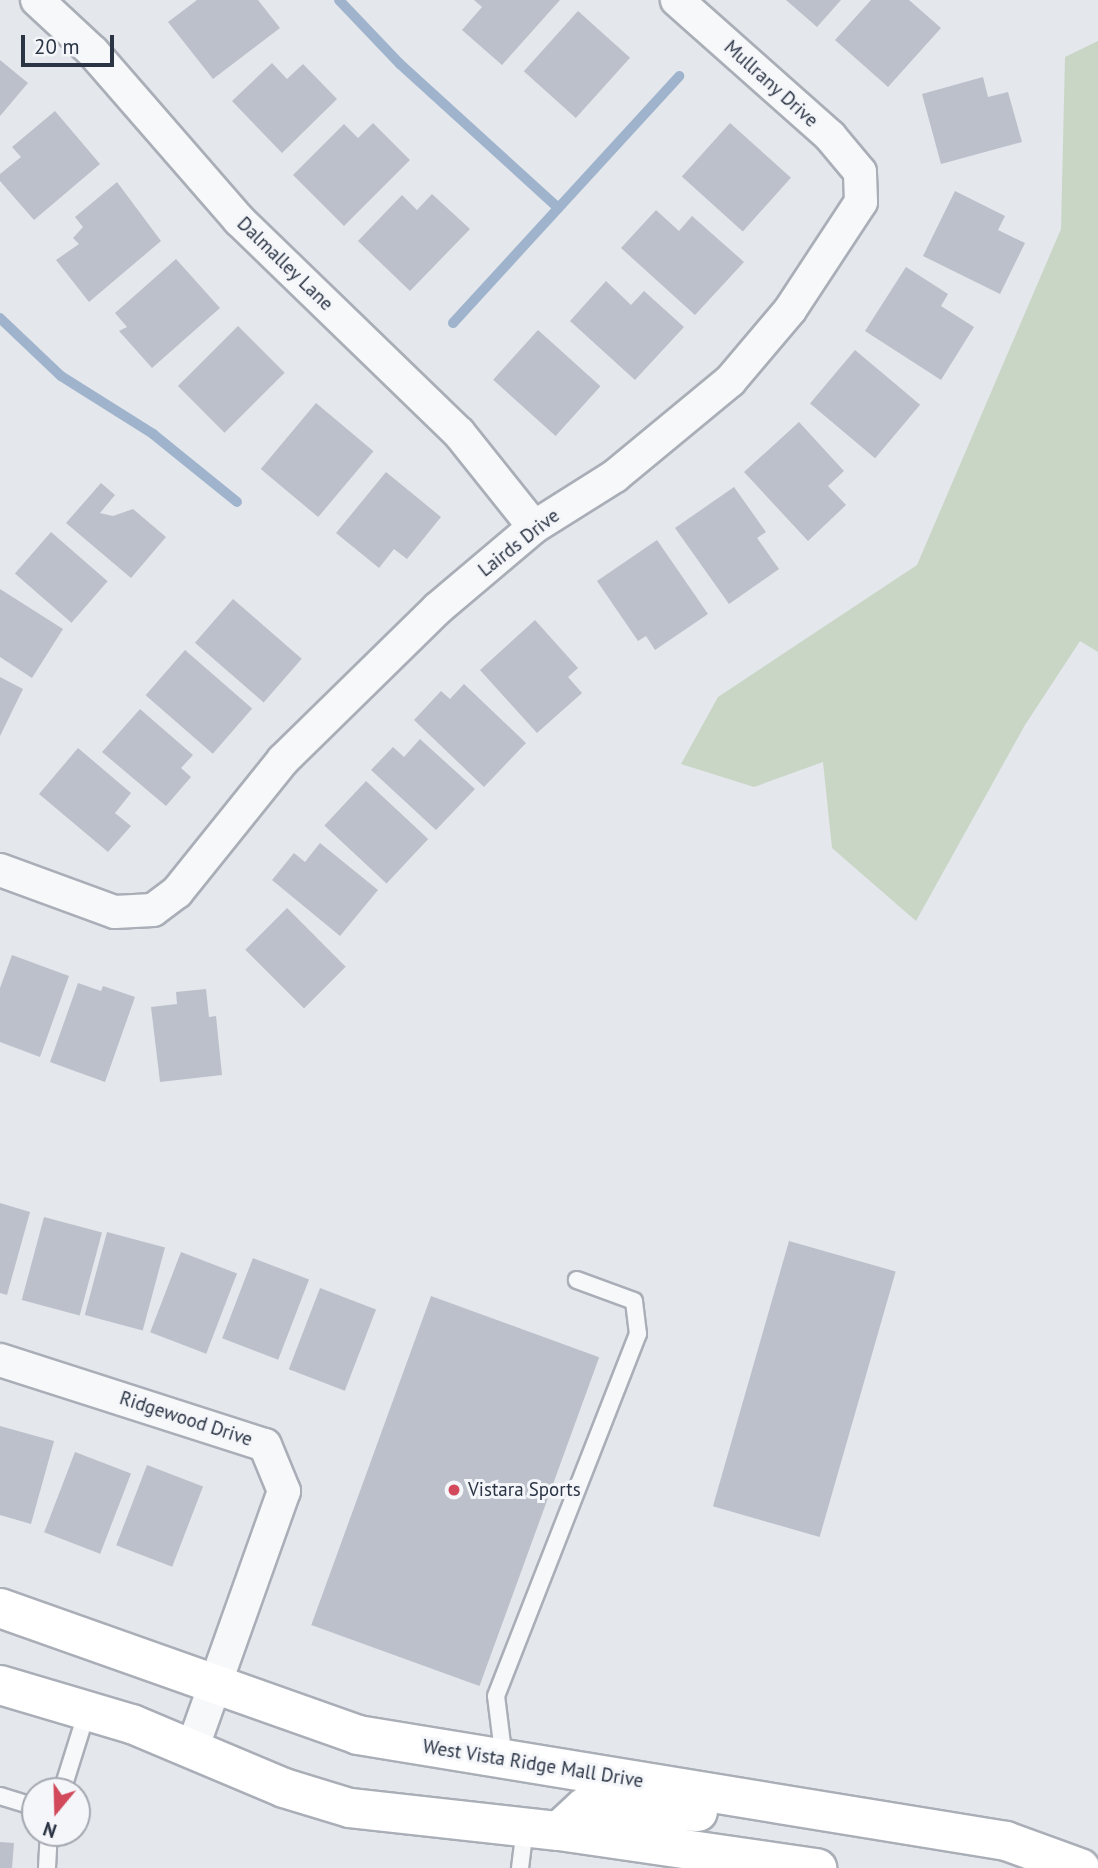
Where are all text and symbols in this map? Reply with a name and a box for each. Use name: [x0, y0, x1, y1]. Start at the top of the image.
scale bar: [24, 21, 117, 65]
text: 20 m: [34, 33, 80, 60]
street label: Mullrany Drive: [719, 36, 823, 132]
street label: Dalmalley Lane: [232, 212, 338, 316]
street label: Lairds Drive: [474, 504, 564, 582]
street label: Ridgewood Drive: [117, 1387, 255, 1451]
place label: Vistara Sports: [468, 1479, 581, 1501]
marker: Vistara Sports: [446, 1482, 462, 1498]
street label: West Vista Ridge Mall Drive: [421, 1735, 645, 1793]
north arrow: [21, 1777, 91, 1847]
text: N: [40, 1817, 60, 1843]

